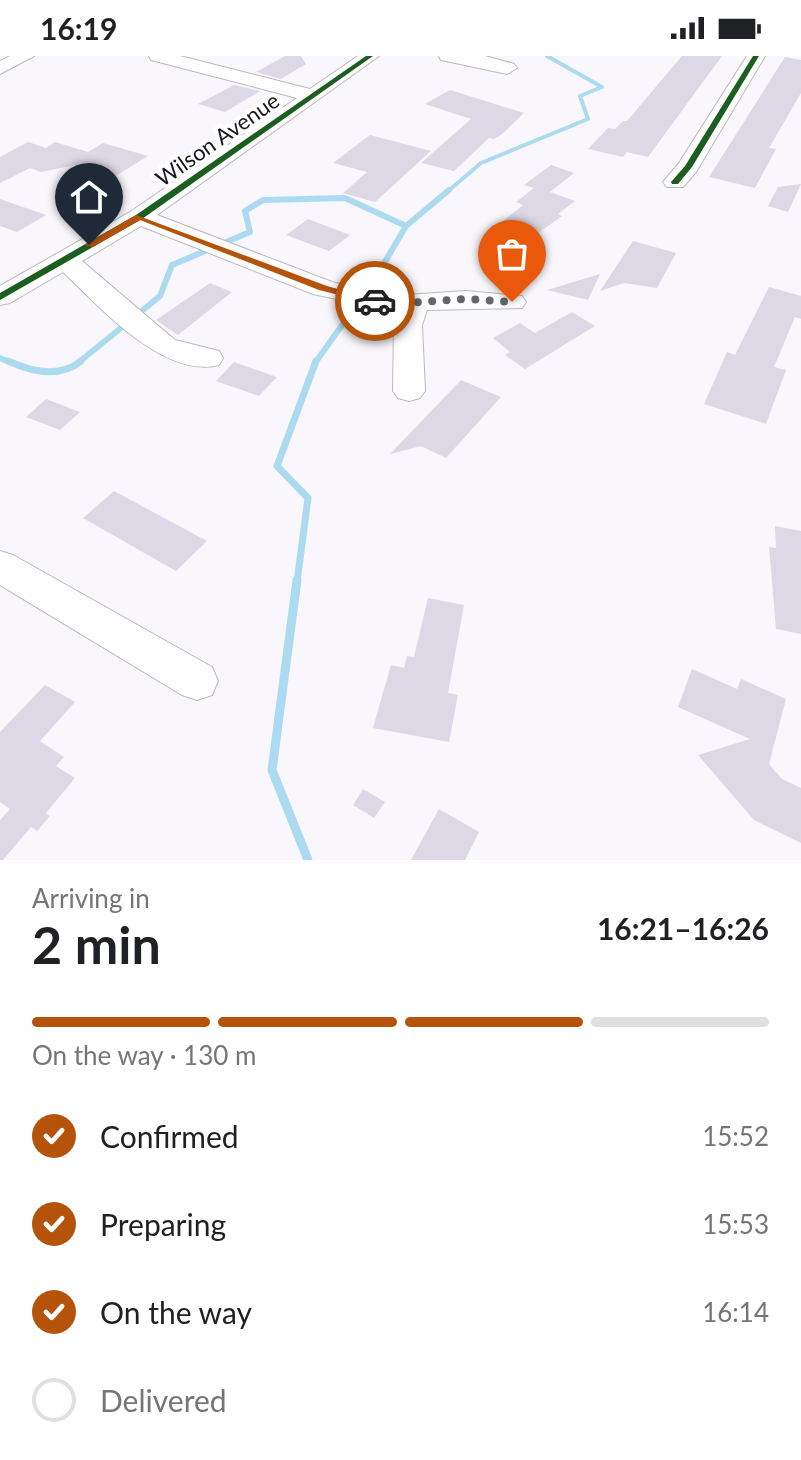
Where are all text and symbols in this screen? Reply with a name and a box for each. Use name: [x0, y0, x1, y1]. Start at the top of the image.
text: 16:19: [40, 10, 117, 46]
street label: Wilson Avenue: [150, 86, 284, 192]
pin: [55, 163, 123, 245]
icon: home: [67, 175, 111, 219]
pin: [478, 220, 546, 302]
icon: bag: [490, 232, 534, 276]
courier: [335, 261, 415, 341]
icon: car: [353, 279, 397, 323]
text: Arriving in: [32, 882, 150, 914]
text: 16:21–16:26: [597, 910, 769, 946]
text: 2 min: [32, 913, 161, 975]
text: On the way · 130 m: [32, 1039, 256, 1071]
icon: check: [32, 1114, 76, 1158]
text: Confirmed: [100, 1118, 239, 1154]
text: 15:52: [702, 1120, 769, 1152]
icon: check: [32, 1202, 76, 1246]
text: Preparing: [100, 1206, 226, 1242]
text: 15:53: [702, 1208, 769, 1240]
icon: check: [32, 1290, 76, 1334]
text: On the way: [100, 1294, 252, 1330]
text: 16:14: [702, 1296, 769, 1328]
text: Delivered: [100, 1382, 227, 1418]

